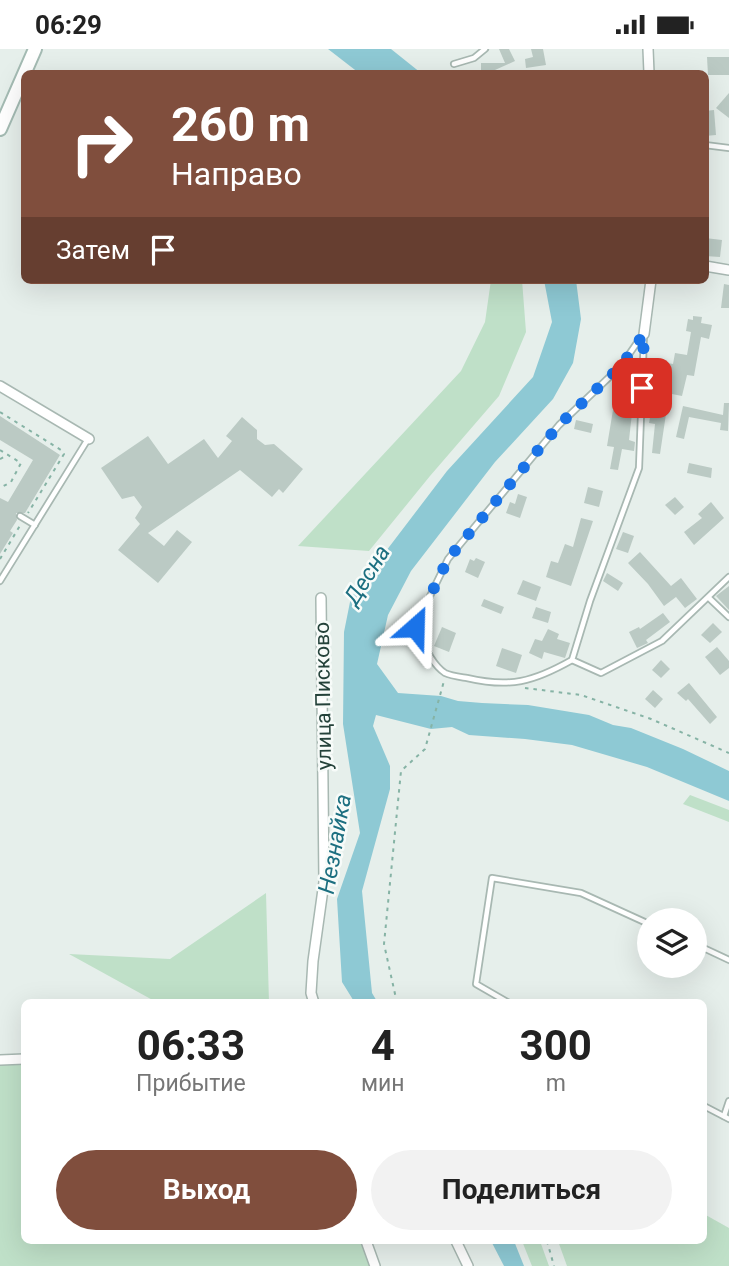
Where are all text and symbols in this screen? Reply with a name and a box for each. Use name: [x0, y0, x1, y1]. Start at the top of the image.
text: 06:29: [35, 10, 102, 40]
text: 260 m: [171, 96, 310, 153]
icon: right: [56, 98, 147, 189]
text: Направо: [171, 155, 302, 193]
icon: arrive: [144, 231, 182, 269]
text: Затем: [56, 235, 130, 265]
pin: [612, 358, 672, 418]
icon: arrive: [623, 369, 661, 407]
water label: Десна: [337, 540, 396, 612]
position arrow: [378, 590, 452, 664]
street label: улица Писково: [310, 622, 336, 770]
water label: Незнайка: [313, 792, 357, 896]
map controls: [637, 908, 707, 978]
button: layers: [637, 908, 707, 978]
text: 06:33: [137, 1021, 245, 1070]
text: 4: [371, 1021, 395, 1070]
text: 300: [520, 1021, 592, 1070]
text: Прибытие: [136, 1070, 246, 1097]
text: мин: [361, 1070, 405, 1097]
text: m: [546, 1070, 566, 1097]
button: Выход: [56, 1150, 357, 1230]
button: Поделиться: [371, 1150, 672, 1230]

